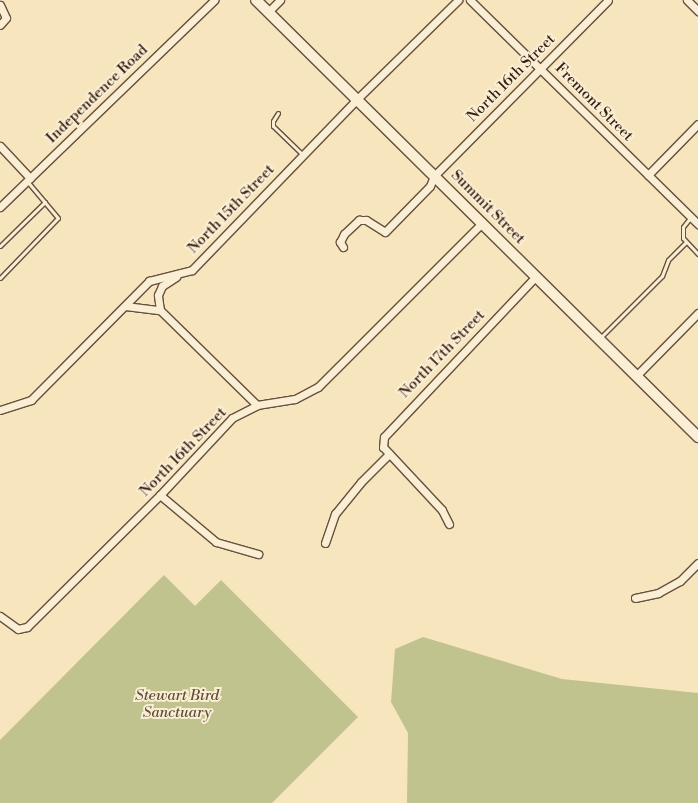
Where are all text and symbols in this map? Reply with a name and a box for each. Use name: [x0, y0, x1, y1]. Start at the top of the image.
street label: North 16th Street: [463, 30, 559, 126]
street label: Independence Road: [43, 41, 151, 147]
street label: Fremont Street: [551, 59, 637, 145]
street label: North 15th Street: [184, 161, 278, 257]
street label: Summit Street: [447, 166, 529, 248]
street label: North 17th Street: [395, 306, 489, 402]
street label: North 16th Street: [136, 404, 230, 500]
park label: Stewart Bird Sanctuary: [135, 686, 219, 721]

